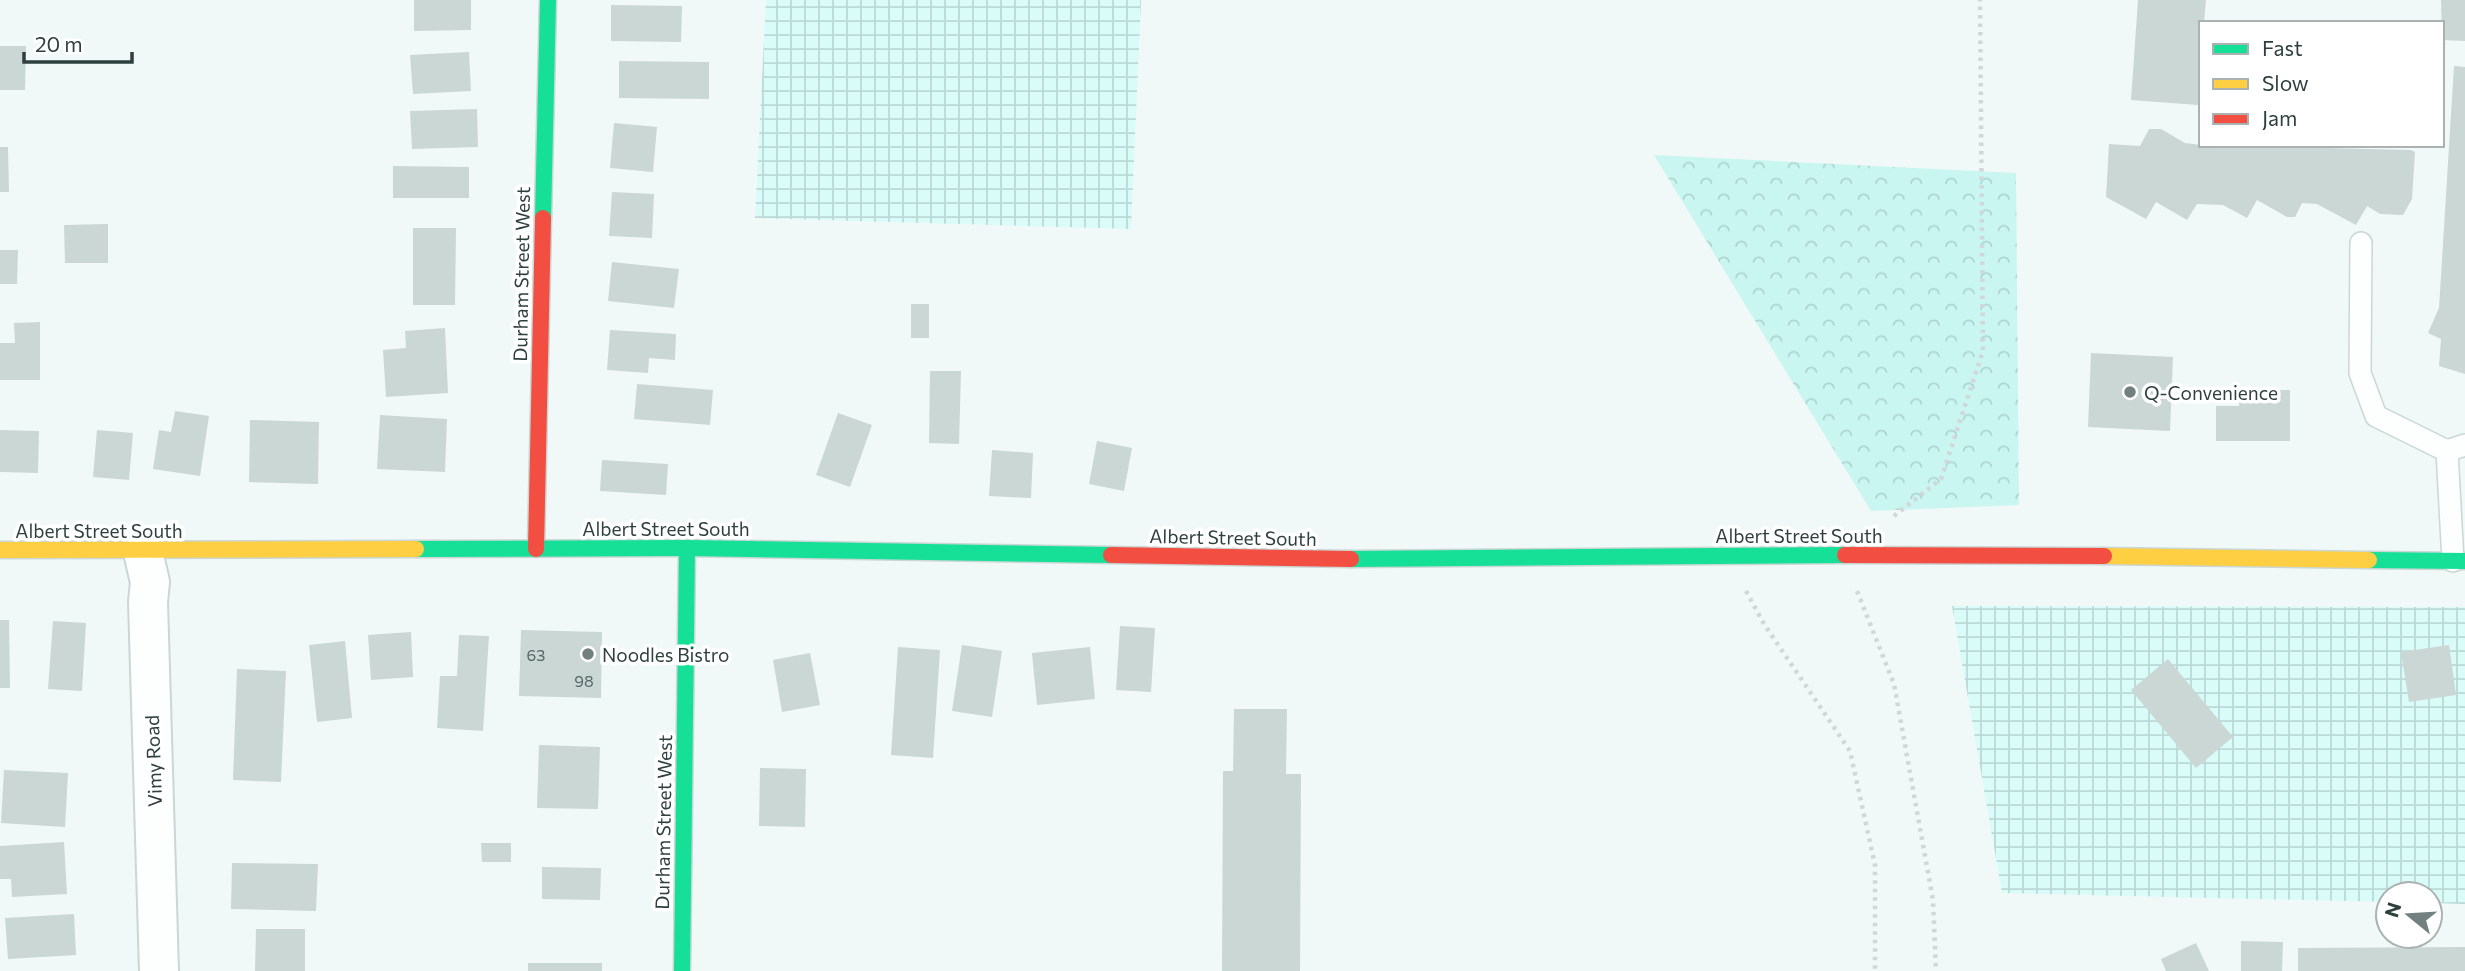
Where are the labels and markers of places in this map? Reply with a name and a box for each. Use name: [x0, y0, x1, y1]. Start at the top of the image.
place label: Q-Convenience: [2144, 381, 2278, 404]
marker: Q-Convenience: [2122, 384, 2138, 400]
place label: Noodles Bistro: [602, 643, 729, 666]
marker: Noodles Bistro: [580, 646, 596, 662]

